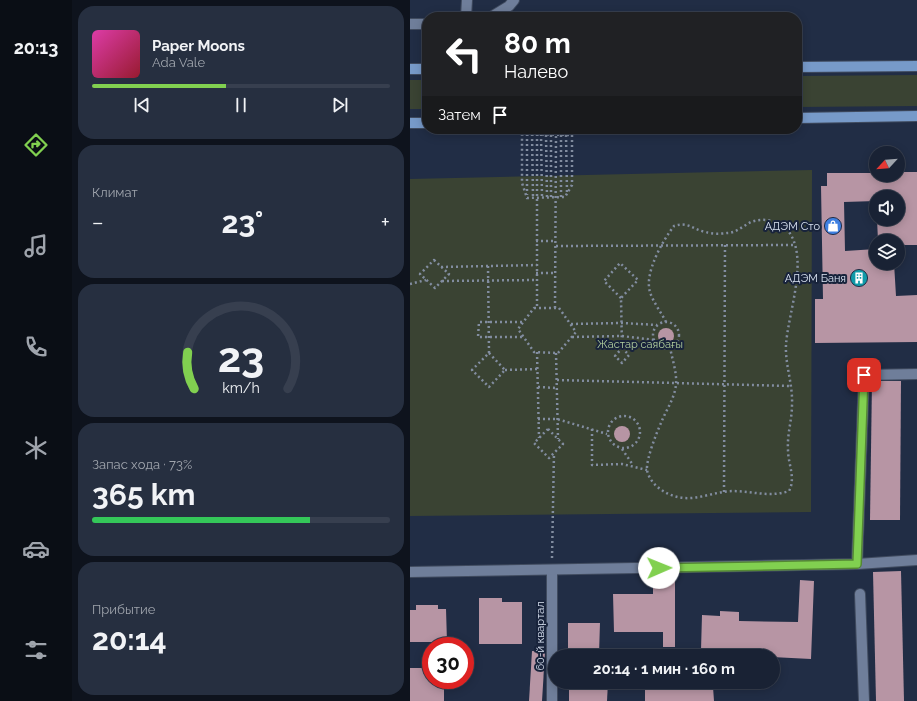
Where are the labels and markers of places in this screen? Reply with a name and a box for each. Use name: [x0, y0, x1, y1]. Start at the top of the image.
shop icon: АДЭМ Сто: [823, 216, 843, 236]
place label: АДЭМ Сто: [765, 220, 820, 233]
building icon: АДЭМ Баня: [849, 268, 869, 288]
place label: АДЭМ Баня: [785, 272, 846, 285]
pin: [847, 358, 881, 392]

